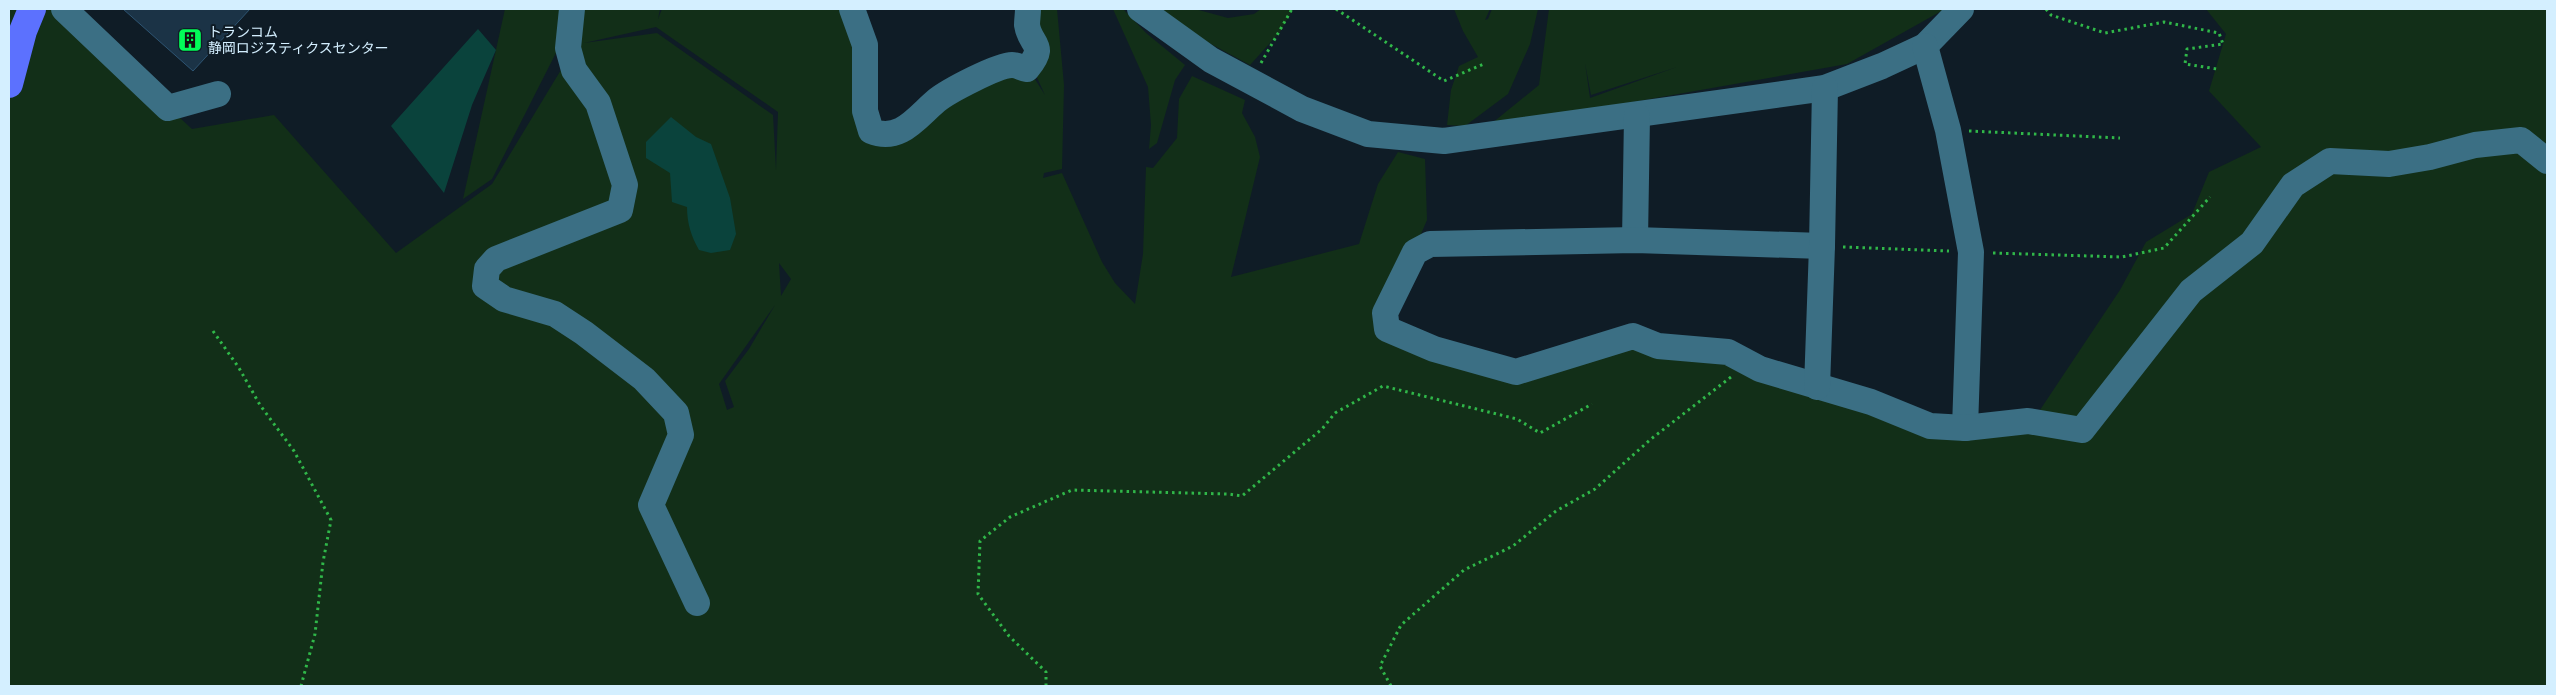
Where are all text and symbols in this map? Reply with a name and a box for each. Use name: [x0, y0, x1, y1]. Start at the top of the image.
place label: トランコム 静岡ロジスティクスセンター: [208, 24, 389, 56]
building icon: トランコム 静岡ロジスティクスセンター: [177, 27, 203, 53]

